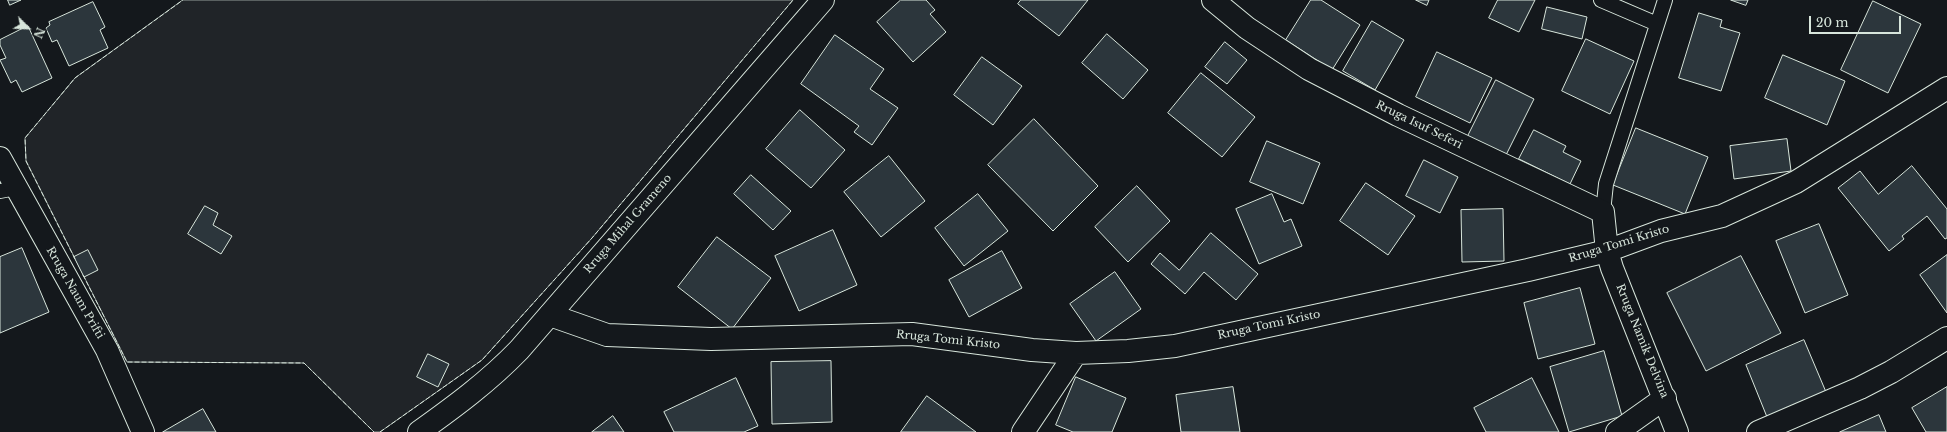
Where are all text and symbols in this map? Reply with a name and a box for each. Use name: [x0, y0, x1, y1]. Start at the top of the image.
north arrow: [8, 8, 48, 48]
scale bar: [1811, 8, 1903, 34]
text: 20 m: [1816, 15, 1848, 30]
text: N: [30, 25, 47, 40]
street label: Rruga Isuf Seferi: [1374, 98, 1464, 152]
street label: Rruga Mihal Grameno: [581, 172, 675, 276]
street label: Rruga Tomi Kristo: [1567, 222, 1671, 266]
street label: Rruga Naum Prifti: [43, 245, 107, 341]
street label: Rruga Namik Delvina: [1613, 282, 1671, 400]
street label: Rruga Tomi Kristo: [1216, 308, 1322, 342]
street label: Rruga Tomi Kristo: [895, 328, 1001, 352]

